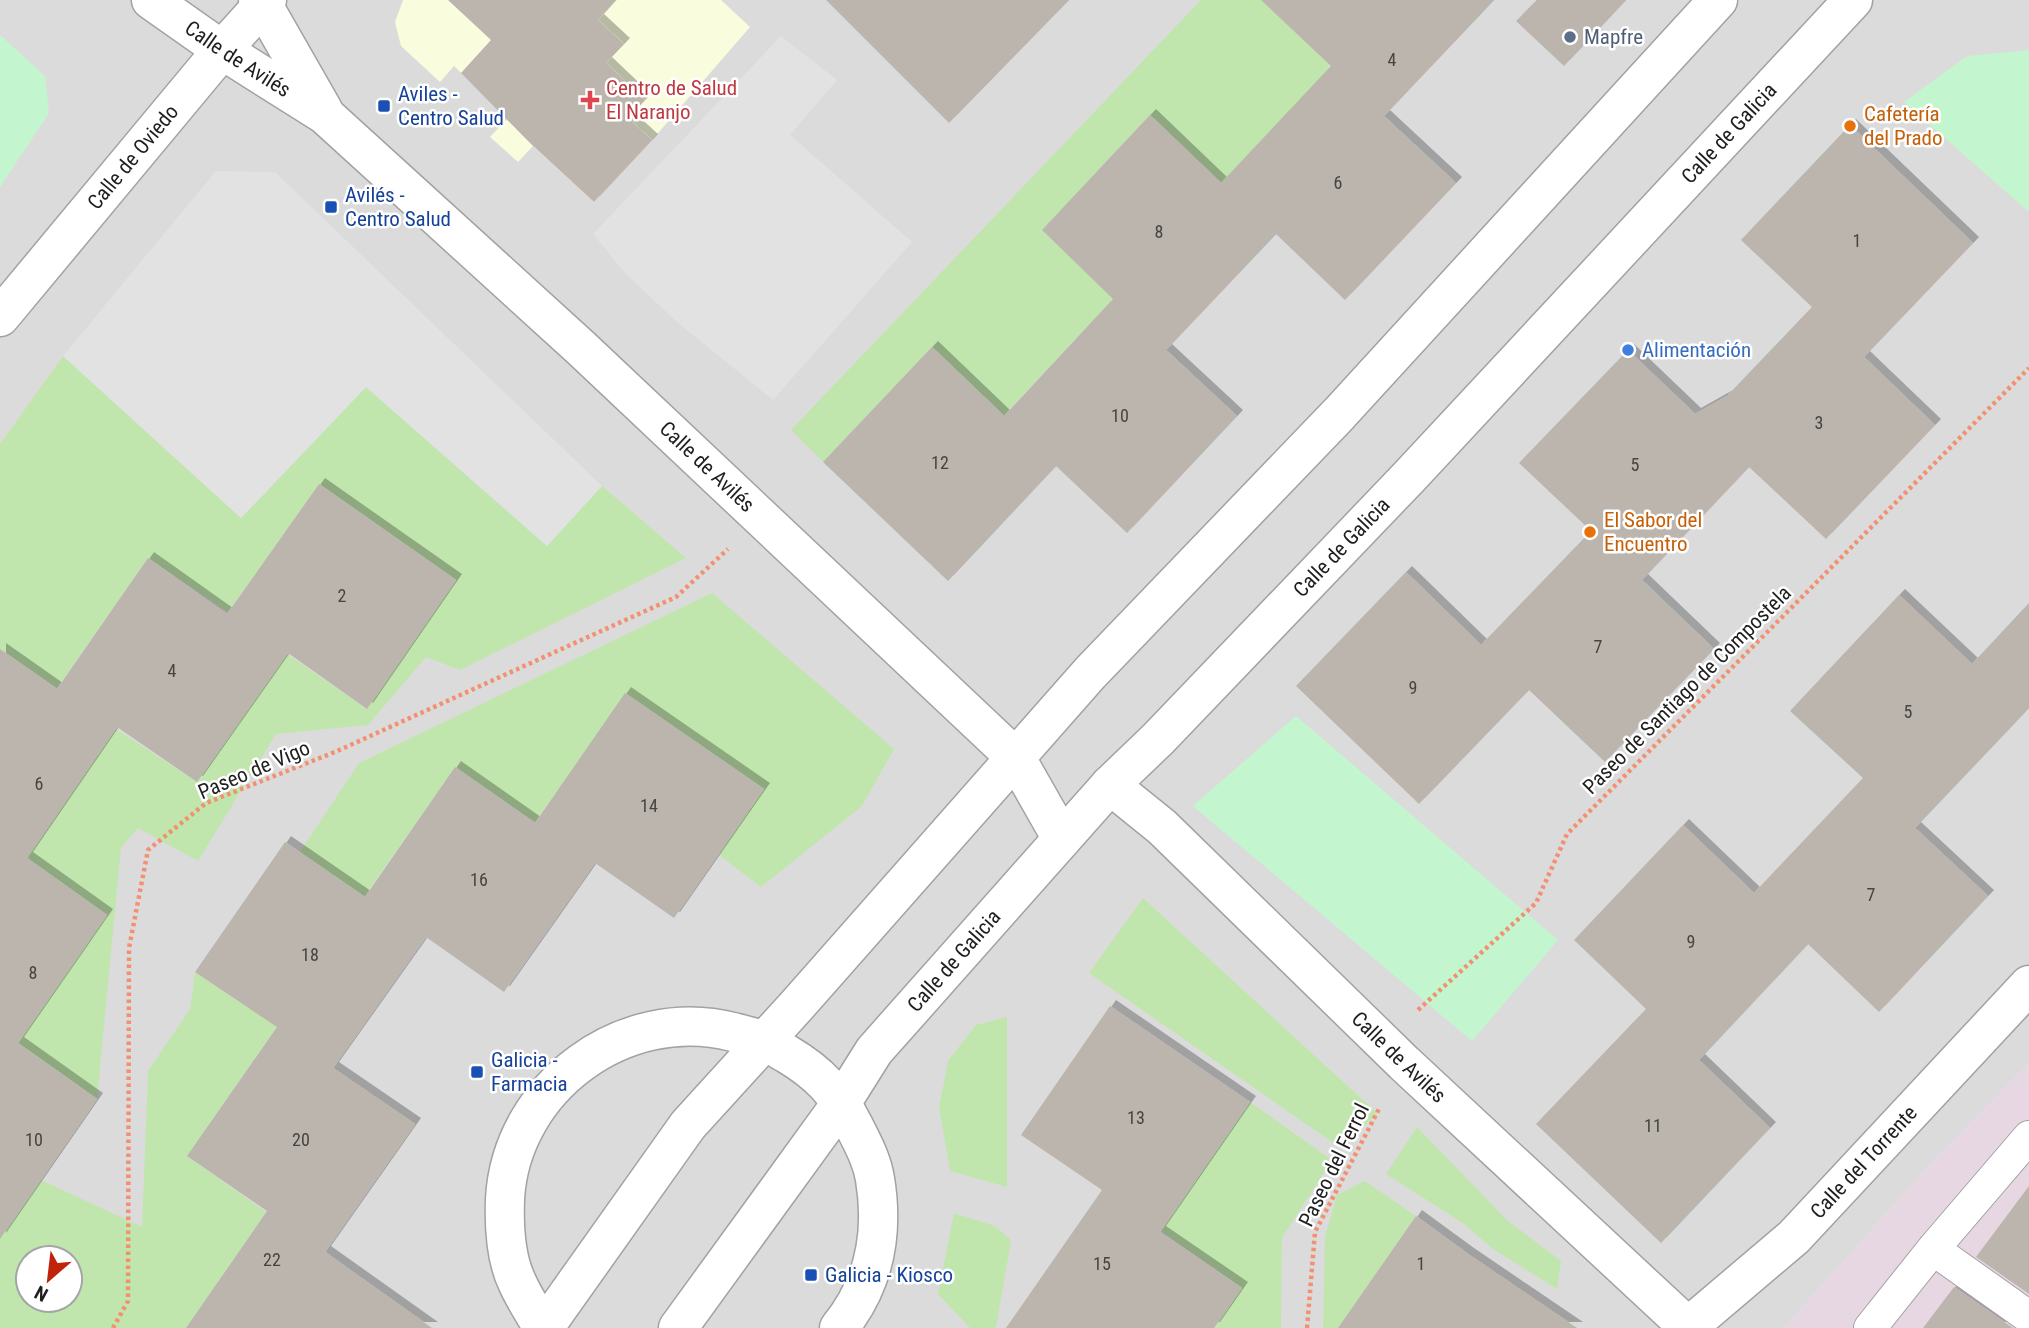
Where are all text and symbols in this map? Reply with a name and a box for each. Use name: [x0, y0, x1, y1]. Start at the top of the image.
street label: Calle de Avilés: [180, 16, 295, 102]
place label: Mapfre: [1584, 25, 1643, 49]
marker: Mapfre: [1562, 29, 1578, 45]
house number: 4: [1388, 49, 1397, 70]
place label: Centro de Salud El Naranjo: [606, 76, 737, 124]
street label: Calle de Galicia: [1677, 78, 1781, 188]
place label: Aviles - Centro Salud: [398, 82, 504, 130]
marker: Centro de Salud El Naranjo: [580, 90, 600, 110]
marker: Aviles - Centro Salud: [376, 98, 392, 114]
street label: Calle de Oviedo: [83, 100, 183, 214]
place label: Cafetería del Prado: [1864, 102, 1943, 150]
marker: Cafetería del Prado: [1842, 118, 1858, 134]
house number: 6: [1334, 172, 1342, 193]
place label: Avilés - Centro Salud: [345, 183, 451, 231]
marker: Avilés - Centro Salud: [323, 199, 339, 215]
house number: 8: [1155, 221, 1163, 242]
house number: 1: [1853, 230, 1861, 251]
place label: Alimentación: [1642, 338, 1751, 362]
marker: Alimentación: [1620, 342, 1636, 358]
house number: 10: [1111, 405, 1129, 426]
house number: 3: [1815, 412, 1823, 433]
street label: Calle de Avilés: [655, 417, 759, 517]
house number: 12: [931, 452, 949, 473]
house number: 5: [1631, 454, 1640, 475]
street label: Calle de Galicia: [1289, 493, 1395, 602]
place label: El Sabor del Encuentro: [1604, 508, 1702, 556]
marker: El Sabor del Encuentro: [1582, 524, 1598, 540]
street label: Paseo de Santiago de Compostela: [1578, 581, 1796, 799]
house number: 2: [338, 585, 347, 606]
house number: 7: [1594, 636, 1603, 657]
house number: 4: [168, 660, 177, 681]
house number: 9: [1409, 677, 1417, 698]
house number: 5: [1904, 701, 1913, 722]
street label: Paseo de Vigo: [195, 736, 313, 804]
house number: 6: [35, 773, 43, 794]
house number: 14: [640, 795, 658, 816]
house number: 16: [470, 869, 488, 890]
house number: 7: [1867, 884, 1876, 905]
street label: Calle de Galicia: [903, 905, 1006, 1017]
house number: 9: [1687, 931, 1695, 952]
house number: 18: [301, 944, 319, 965]
house number: 8: [29, 962, 37, 983]
street label: Calle de Avilés: [1347, 1007, 1451, 1108]
place label: Galicia - Farmacia: [491, 1048, 568, 1096]
marker: Galicia - Farmacia: [469, 1064, 485, 1080]
street label: Paseo del Ferrol: [1294, 1100, 1374, 1230]
street label: Calle del Torrente: [1806, 1101, 1922, 1223]
house number: 13: [1127, 1107, 1145, 1128]
house number: 11: [1644, 1115, 1662, 1136]
house number: 10: [25, 1129, 43, 1150]
house number: 20: [292, 1129, 310, 1150]
north arrow: [14, 1244, 84, 1314]
house number: 22: [263, 1249, 281, 1270]
house number: 15: [1093, 1253, 1111, 1274]
house number: 1: [1417, 1253, 1425, 1274]
place label: Galicia - Kiosco: [825, 1263, 953, 1287]
marker: Galicia - Kiosco: [803, 1267, 819, 1283]
text: N: [31, 1281, 52, 1306]

